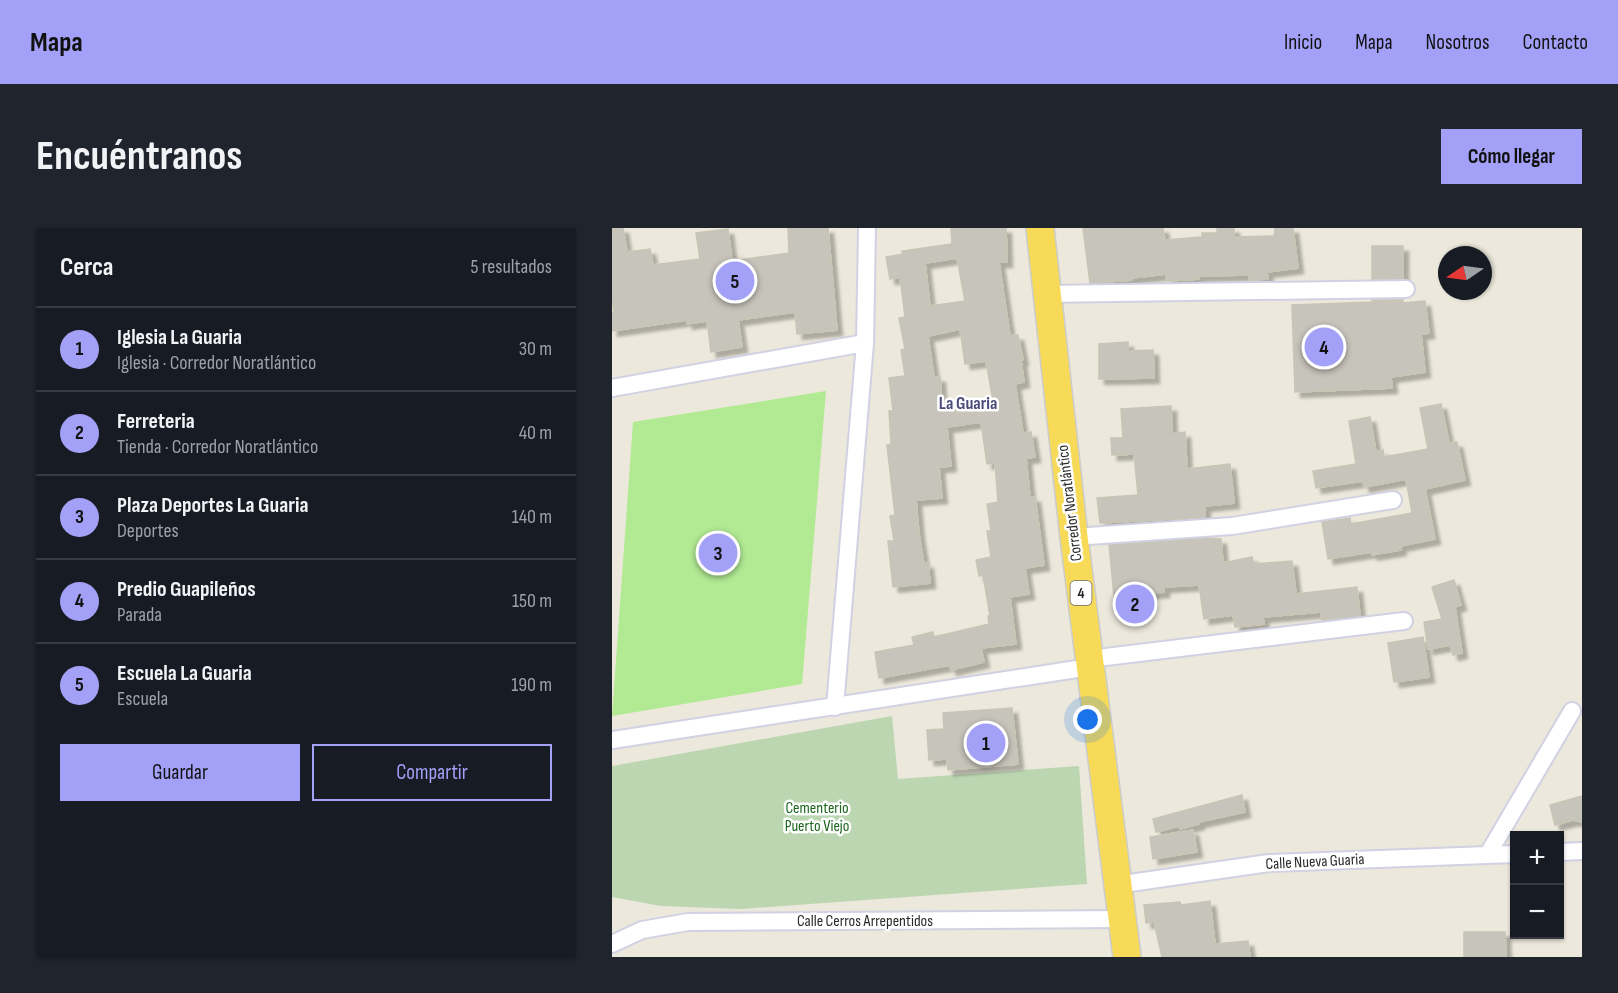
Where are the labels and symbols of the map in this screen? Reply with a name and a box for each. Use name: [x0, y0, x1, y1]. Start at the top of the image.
north arrow: [1438, 246, 1492, 300]
pin: 5: [716, 259, 754, 304]
pin: 4: [1304, 324, 1344, 370]
district label: La Guaria: [939, 393, 997, 414]
street label: Corredor Noratlántico: [1053, 444, 1087, 562]
pin: 3: [698, 530, 738, 576]
road number: 4: [1070, 581, 1092, 605]
pin: 2: [1116, 582, 1154, 626]
your location: [1073, 705, 1102, 734]
pin: 1: [966, 720, 1006, 766]
park label: Cementerio Puerto Viejo: [785, 799, 849, 836]
street label: Calle Nueva Guaria: [1265, 850, 1365, 874]
street label: Calle Cerros Arrepentidos: [797, 912, 933, 931]

